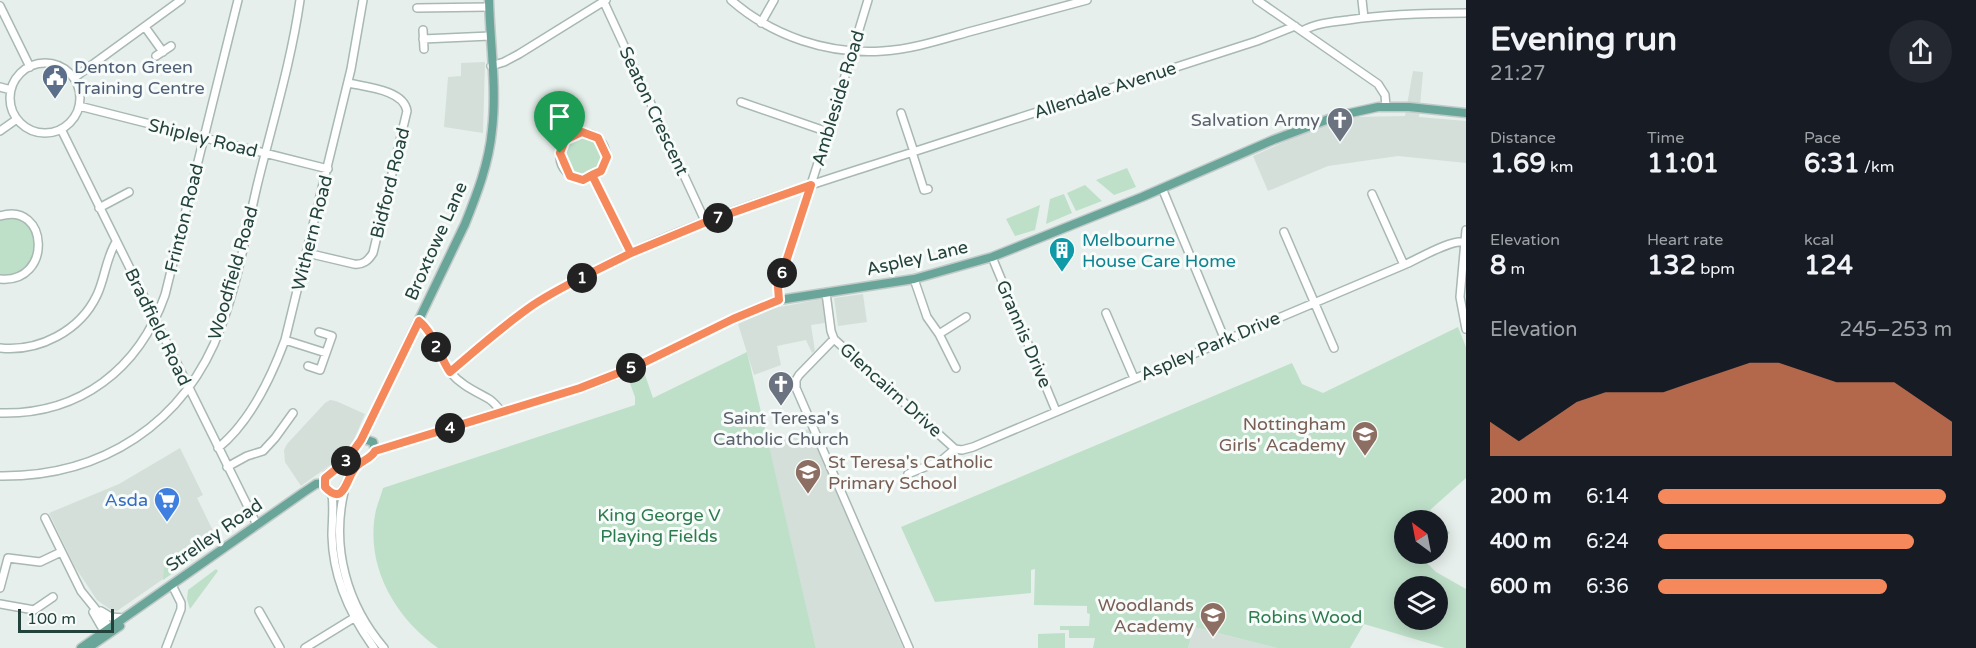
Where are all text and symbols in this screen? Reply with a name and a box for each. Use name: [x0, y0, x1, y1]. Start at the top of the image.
text: Evening run: [1490, 20, 1677, 59]
button: share: [1889, 20, 1952, 83]
street label: Ambleside Road: [807, 28, 869, 168]
street label: Seaton Crescent: [615, 43, 694, 179]
place label: Denton Green Training Centre: [74, 56, 205, 99]
street label: Allendale Avenue: [1031, 57, 1179, 123]
public building icon: Denton Green Training Centre: [40, 62, 70, 100]
text: 21:27: [1490, 62, 1545, 86]
pin: [534, 91, 585, 153]
icon: arrive: [543, 100, 576, 133]
church icon: Salvation Army: [1325, 105, 1355, 143]
place label: Salvation Army: [1191, 109, 1320, 131]
street label: Shipley Road: [146, 114, 260, 162]
street label: Bidford Road: [366, 125, 414, 241]
text: Distance: [1490, 128, 1556, 148]
text: Time: [1647, 128, 1684, 148]
text: Pace: [1804, 128, 1841, 148]
text: 1.69: [1490, 148, 1546, 179]
text: 11:01: [1647, 148, 1719, 179]
text: 6:31: [1804, 148, 1860, 179]
text: km: [1546, 157, 1573, 177]
text: /km: [1860, 157, 1894, 177]
street label: Frinton Road: [160, 161, 208, 275]
street label: Withern Road: [287, 173, 337, 293]
street label: Broxtowe Lane: [400, 178, 472, 304]
pin: 7: [703, 203, 733, 233]
street label: Woodfield Road: [203, 204, 263, 342]
text: 7: [713, 208, 723, 228]
place label: Melbourne House Care Home: [1082, 229, 1236, 272]
text: Elevation: [1490, 230, 1560, 250]
text: Heart rate: [1647, 230, 1723, 250]
text: kcal: [1804, 230, 1834, 250]
building icon: Melbourne House Care Home: [1047, 235, 1077, 273]
street label: Aspley Lane: [864, 236, 970, 280]
text: 8: [1490, 250, 1506, 281]
text: 132: [1647, 250, 1696, 281]
text: 124: [1804, 250, 1853, 281]
pin: 6: [767, 258, 797, 288]
text: m: [1506, 259, 1525, 279]
text: bpm: [1696, 259, 1735, 279]
pin: 1: [567, 263, 597, 293]
text: 6: [777, 263, 787, 283]
street label: Bradfield Road: [120, 265, 196, 389]
text: 1: [577, 268, 587, 288]
street label: Grannis Drive: [991, 277, 1057, 391]
street label: Aspley Park Drive: [1137, 307, 1283, 385]
text: Elevation: [1490, 318, 1577, 342]
text: 245–253 m: [1839, 318, 1952, 342]
pin: 2: [421, 332, 451, 362]
text: 2: [431, 337, 441, 357]
street label: Glencairn Drive: [835, 338, 947, 442]
pin: 5: [616, 353, 646, 383]
text: 5: [626, 358, 636, 378]
church icon: Saint Teresa's Catholic Church: [766, 369, 796, 407]
place label: Saint Teresa's Catholic Church: [713, 407, 849, 450]
pin: 4: [435, 413, 465, 443]
place label: Nottingham Girls' Academy: [1219, 413, 1346, 456]
text: 4: [445, 418, 455, 438]
school or university icon: Nottingham Girls' Academy: [1350, 419, 1380, 457]
pin: 3: [331, 446, 361, 476]
text: 3: [341, 451, 351, 471]
place label: St Teresa's Catholic Primary School: [828, 451, 993, 494]
school or university icon: St Teresa's Catholic Primary School: [793, 457, 823, 495]
supermarket icon: Asda: [152, 485, 182, 523]
text: 200 m: [1490, 485, 1551, 509]
text: 6:14: [1586, 485, 1629, 509]
place label: Asda: [104, 489, 148, 511]
street label: Strelley Road: [161, 494, 267, 576]
park label: King George V Playing Fields: [597, 504, 721, 547]
north arrow: [1394, 510, 1448, 564]
map controls: [1394, 510, 1448, 630]
text: 400 m: [1490, 530, 1551, 554]
text: 6:24: [1586, 530, 1629, 554]
text: 600 m: [1490, 575, 1551, 599]
text: 6:36: [1586, 575, 1629, 599]
button: layers: [1394, 576, 1448, 630]
place label: Woodlands Academy: [1098, 594, 1194, 637]
school or university icon: Woodlands Academy: [1198, 600, 1228, 638]
scale bar: [18, 606, 114, 634]
park label: Robins Wood: [1248, 606, 1362, 628]
text: 100 m: [27, 609, 76, 629]

